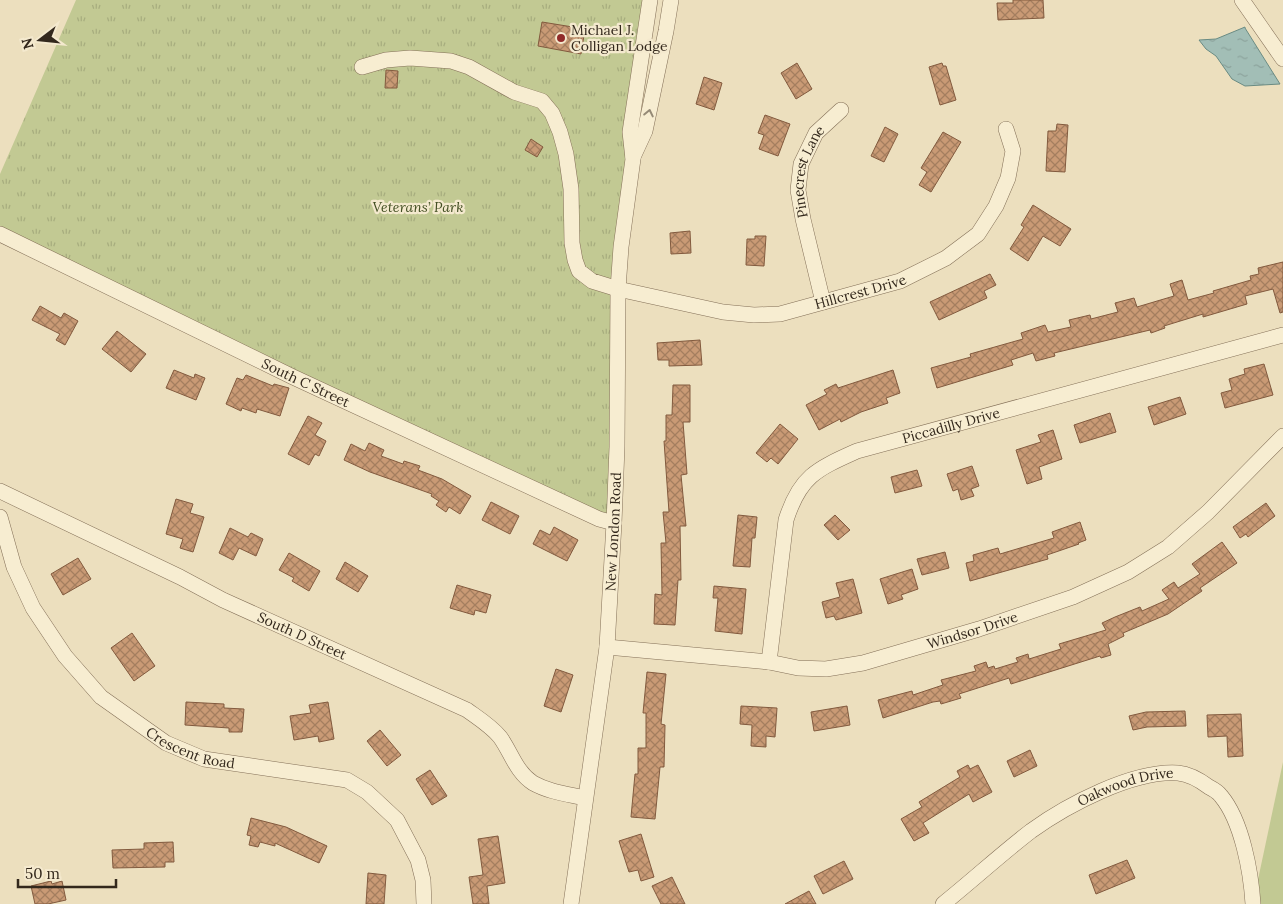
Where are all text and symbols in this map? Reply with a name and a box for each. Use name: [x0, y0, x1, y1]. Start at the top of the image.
north arrow: [15, 15, 65, 65]
place label: Michael J. Colligan Lodge: [571, 21, 668, 55]
marker: Michael J. Colligan Lodge: [555, 32, 567, 44]
text: N: [17, 36, 38, 51]
one-way arrow: [643, 108, 654, 117]
street label: Pinecrest Lane: [789, 121, 828, 219]
park label: Veterans’ Park: [373, 198, 463, 216]
street label: Hillcrest Drive: [813, 270, 910, 313]
street label: South C Street: [259, 354, 353, 411]
street label: Piccadilly Drive: [900, 403, 1002, 447]
street label: New London Road: [601, 472, 625, 592]
street label: Windsor Drive: [925, 607, 1020, 653]
street label: South D Street: [255, 608, 350, 664]
street label: Crescent Road: [143, 723, 236, 772]
street label: Oakwood Drive: [1074, 764, 1174, 810]
scale bar: [18, 856, 115, 888]
text: 50 m: [25, 864, 60, 883]

